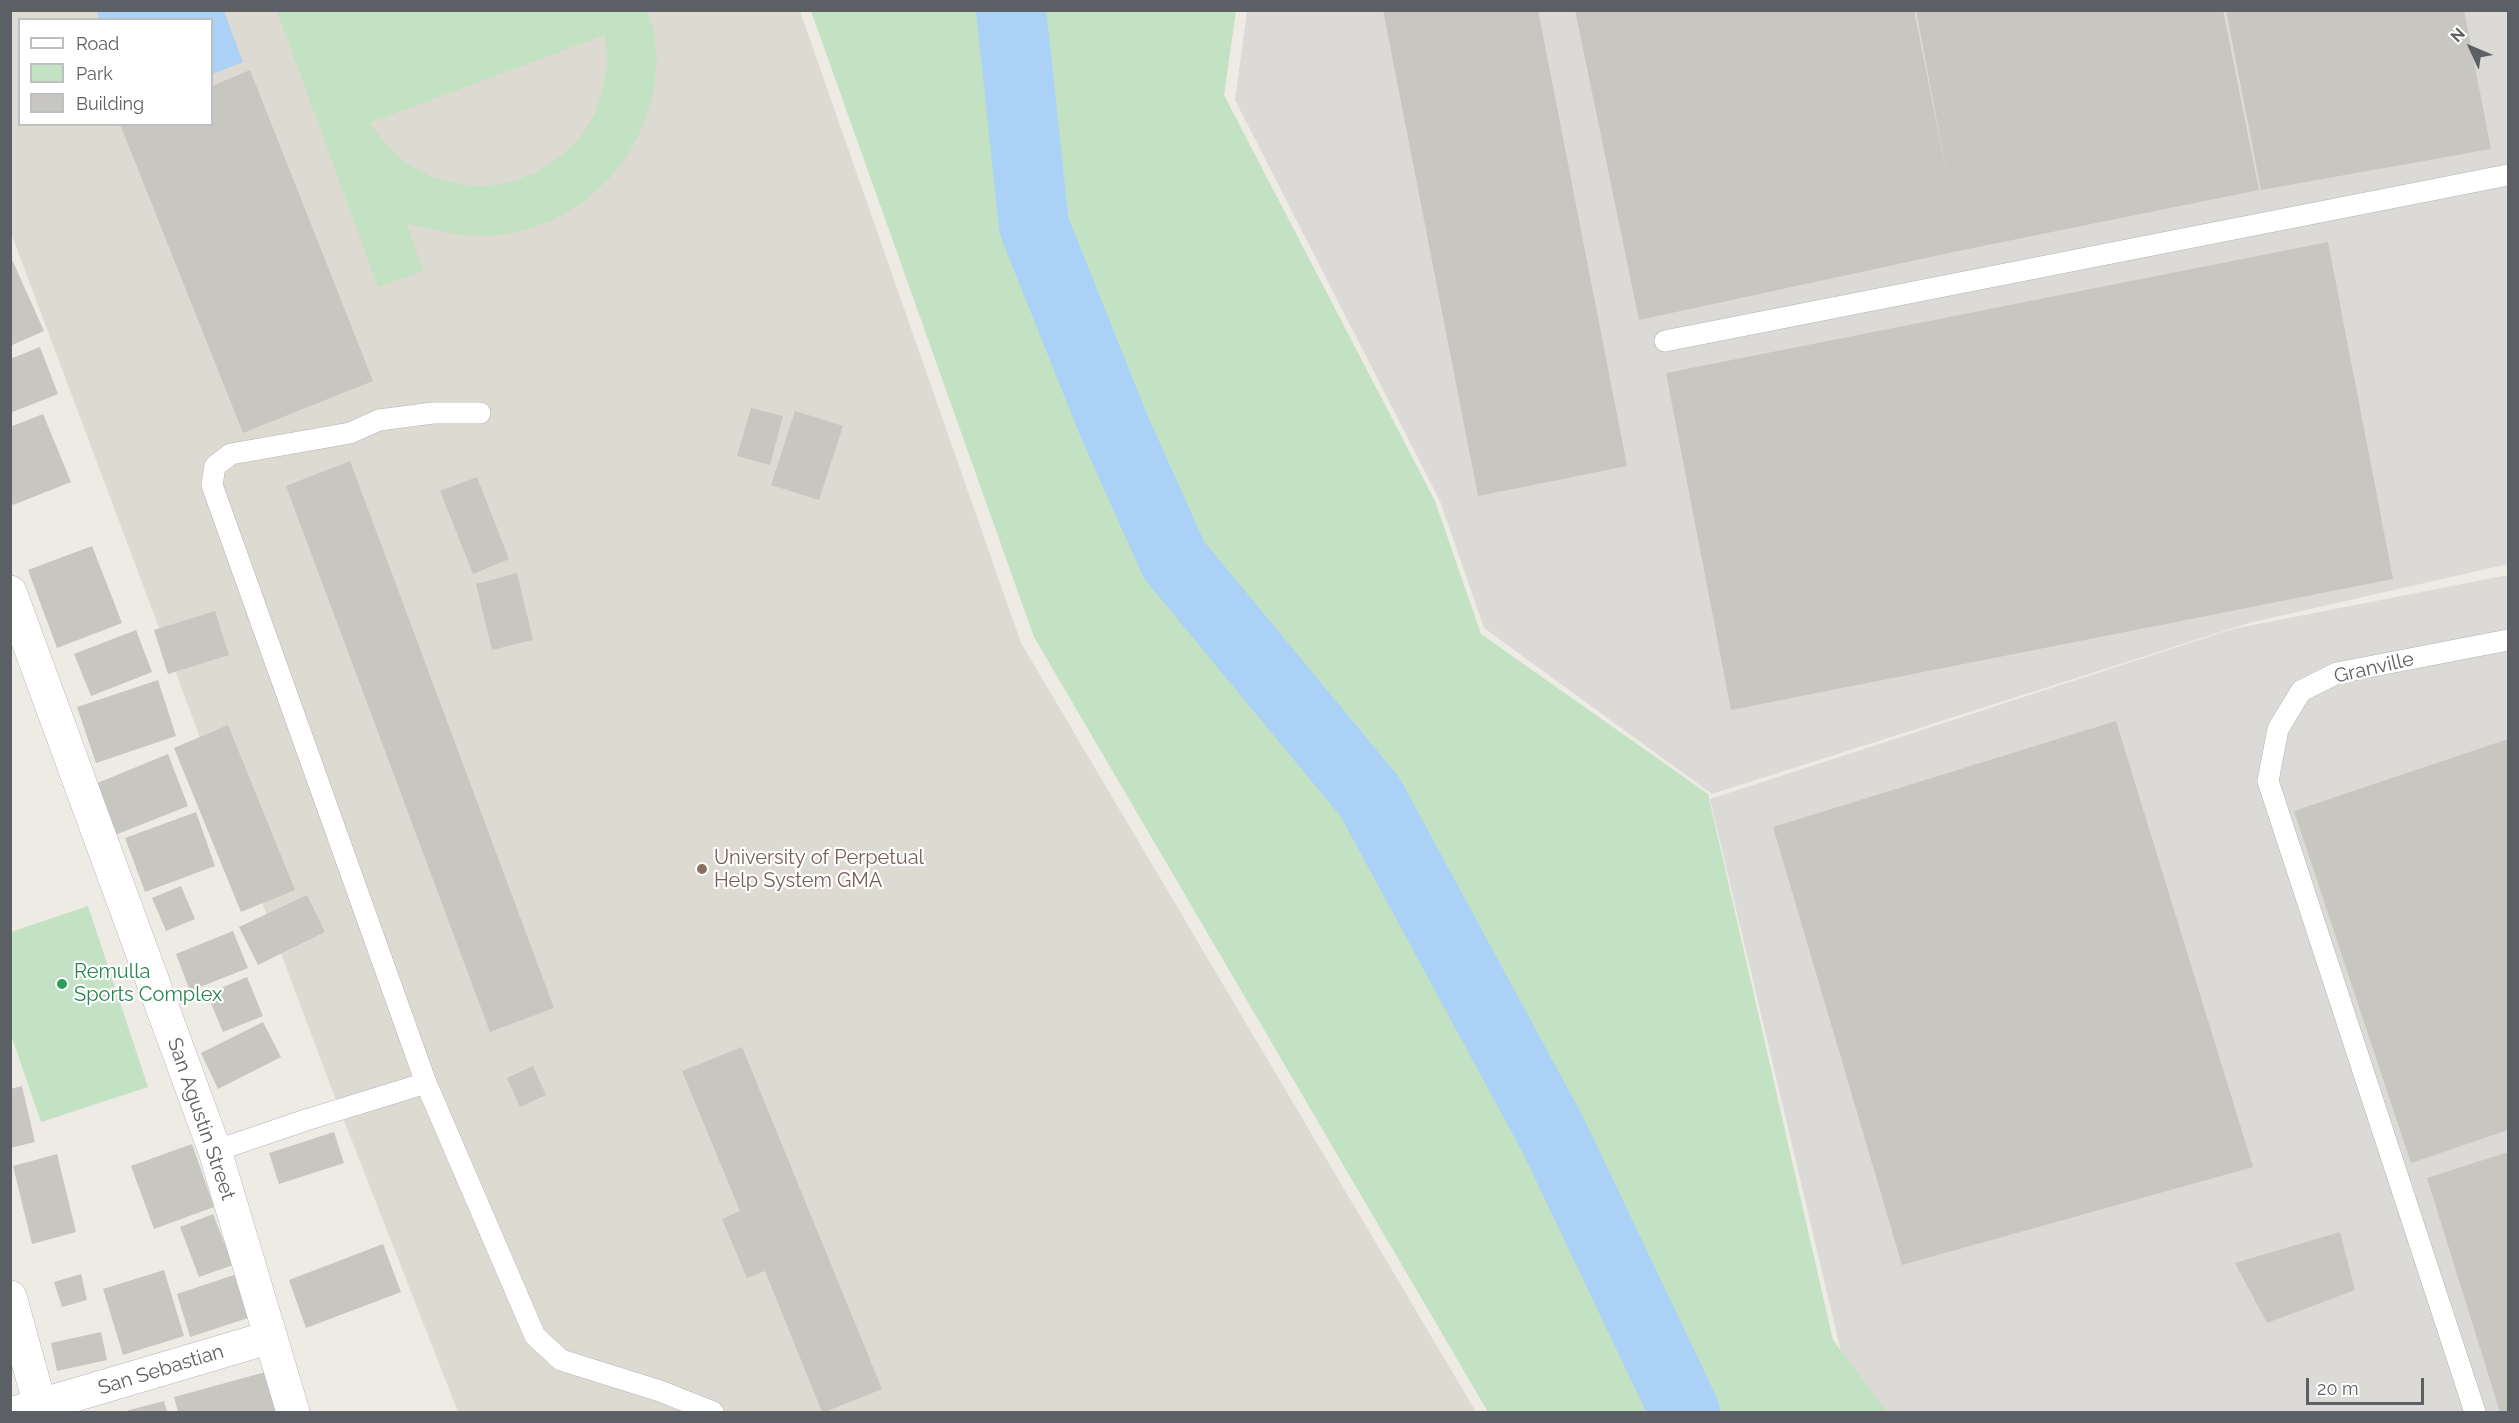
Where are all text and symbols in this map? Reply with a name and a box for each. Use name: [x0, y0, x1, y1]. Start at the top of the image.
legend: [18, 18, 213, 126]
north arrow: [2441, 18, 2501, 78]
text: N: [2447, 24, 2469, 46]
text: Road: [76, 33, 119, 54]
text: Park: [76, 63, 113, 84]
text: Building: [76, 93, 144, 114]
street label: Granville: [2332, 647, 2416, 689]
place label: University of Perpetual Help System GMA: [714, 846, 924, 893]
marker: University of Perpetual Help System GMA: [695, 862, 709, 876]
place label: Remulla Sports Complex: [74, 960, 222, 1007]
marker: Remulla Sports Complex: [55, 977, 69, 991]
street label: San Agustin Street: [162, 1035, 240, 1203]
street label: San Sebastian: [95, 1339, 227, 1401]
scale bar: [2309, 1366, 2428, 1404]
text: 20 m: [2317, 1378, 2359, 1399]

